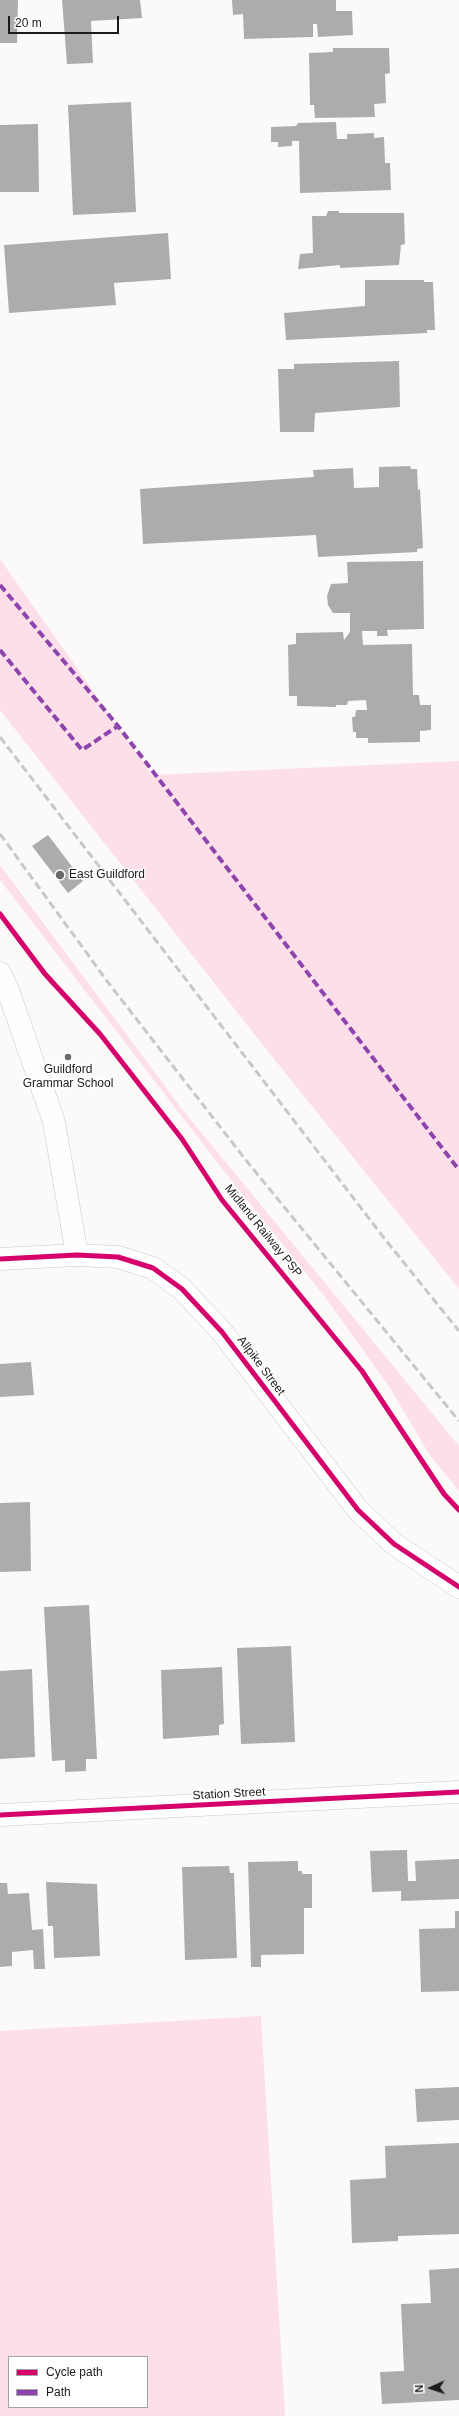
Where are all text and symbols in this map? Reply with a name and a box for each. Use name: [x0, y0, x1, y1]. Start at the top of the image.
scale bar: [10, 8, 121, 34]
text: 20 m: [15, 16, 42, 30]
place label: East Guildford: [69, 868, 145, 882]
marker: East Guildford: [54, 869, 66, 881]
marker: Guildford Grammar School: [63, 1052, 73, 1062]
place label: Guildford Grammar School: [23, 1063, 113, 1091]
street label: Midland Railway PSP: [221, 1182, 305, 1280]
street label: Allpike Street: [234, 1333, 288, 1399]
street label: Station Street: [192, 1785, 266, 1803]
legend: [8, 2356, 148, 2408]
text: Cycle path: [46, 2365, 103, 2379]
north arrow: [411, 2368, 451, 2408]
text: N: [413, 2384, 425, 2393]
text: Path: [46, 2385, 71, 2399]

